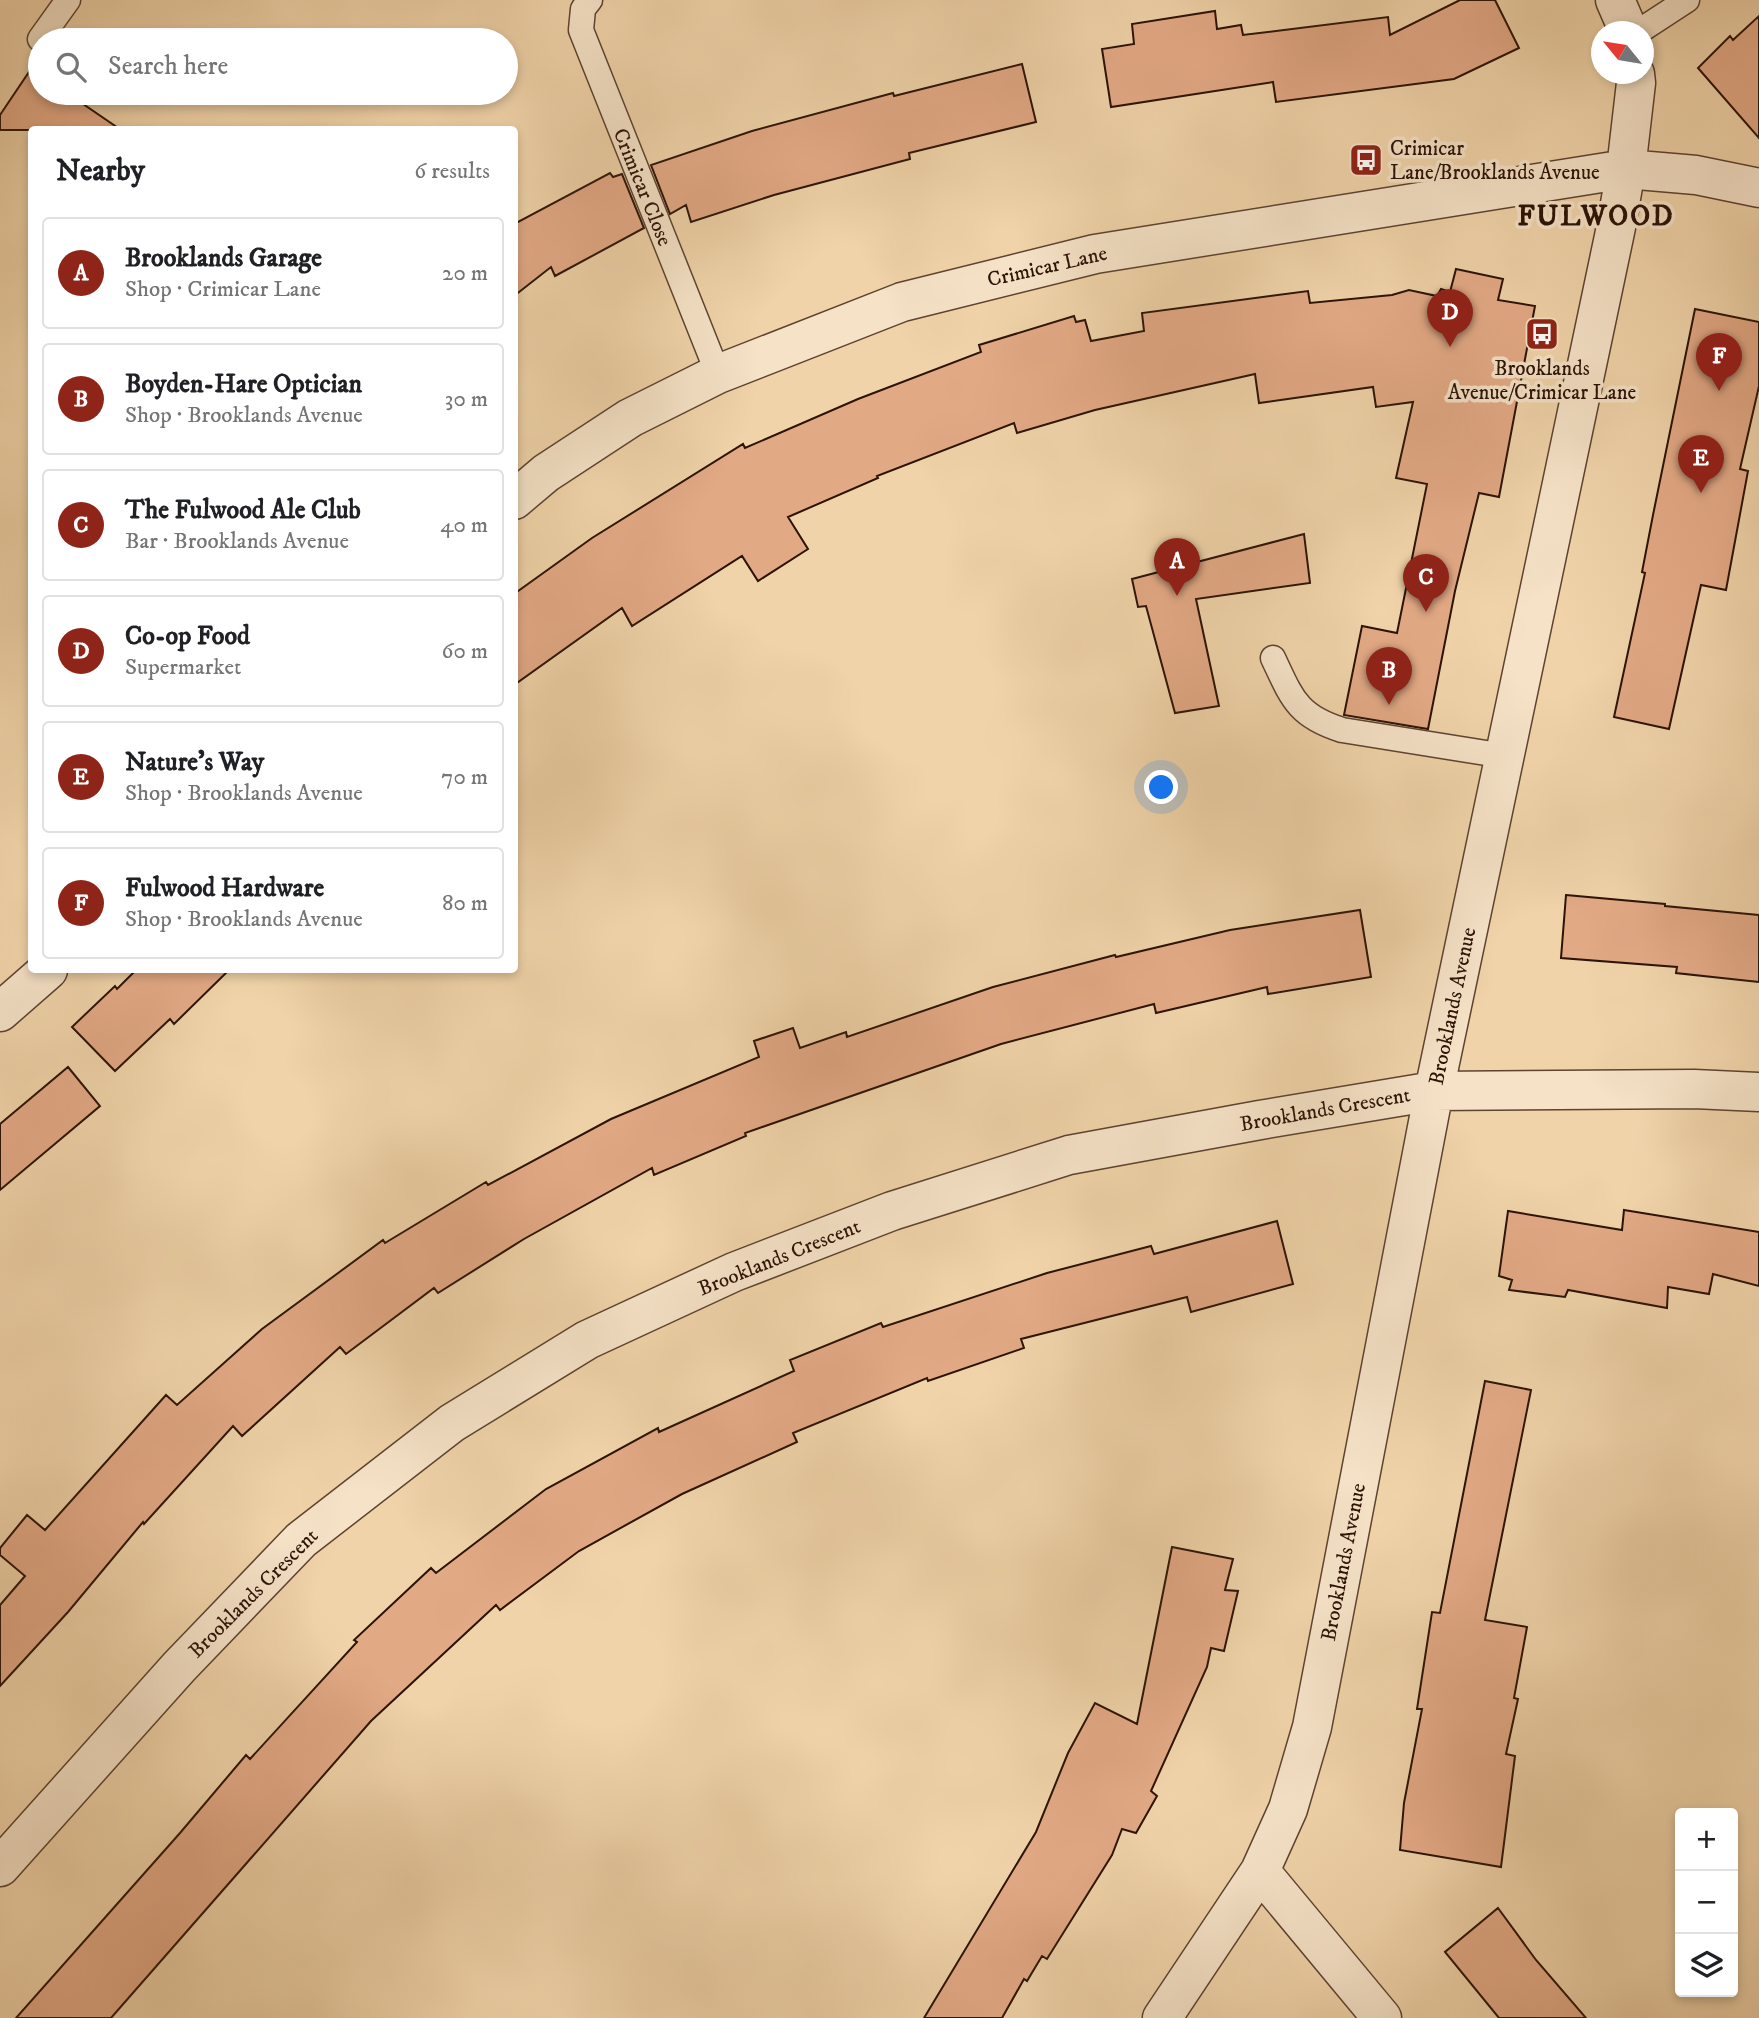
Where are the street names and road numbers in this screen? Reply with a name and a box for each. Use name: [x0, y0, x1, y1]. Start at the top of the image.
street label: Crimicar Close: [607, 125, 678, 250]
street label: Crimicar Lane: [985, 240, 1110, 293]
street label: Brooklands Avenue: [1424, 925, 1482, 1087]
street label: Brooklands Crescent: [1238, 1082, 1413, 1138]
street label: Brooklands Crescent: [694, 1213, 865, 1302]
street label: Brooklands Avenue: [1316, 1481, 1372, 1643]
street label: Brooklands Crescent: [183, 1523, 324, 1664]

